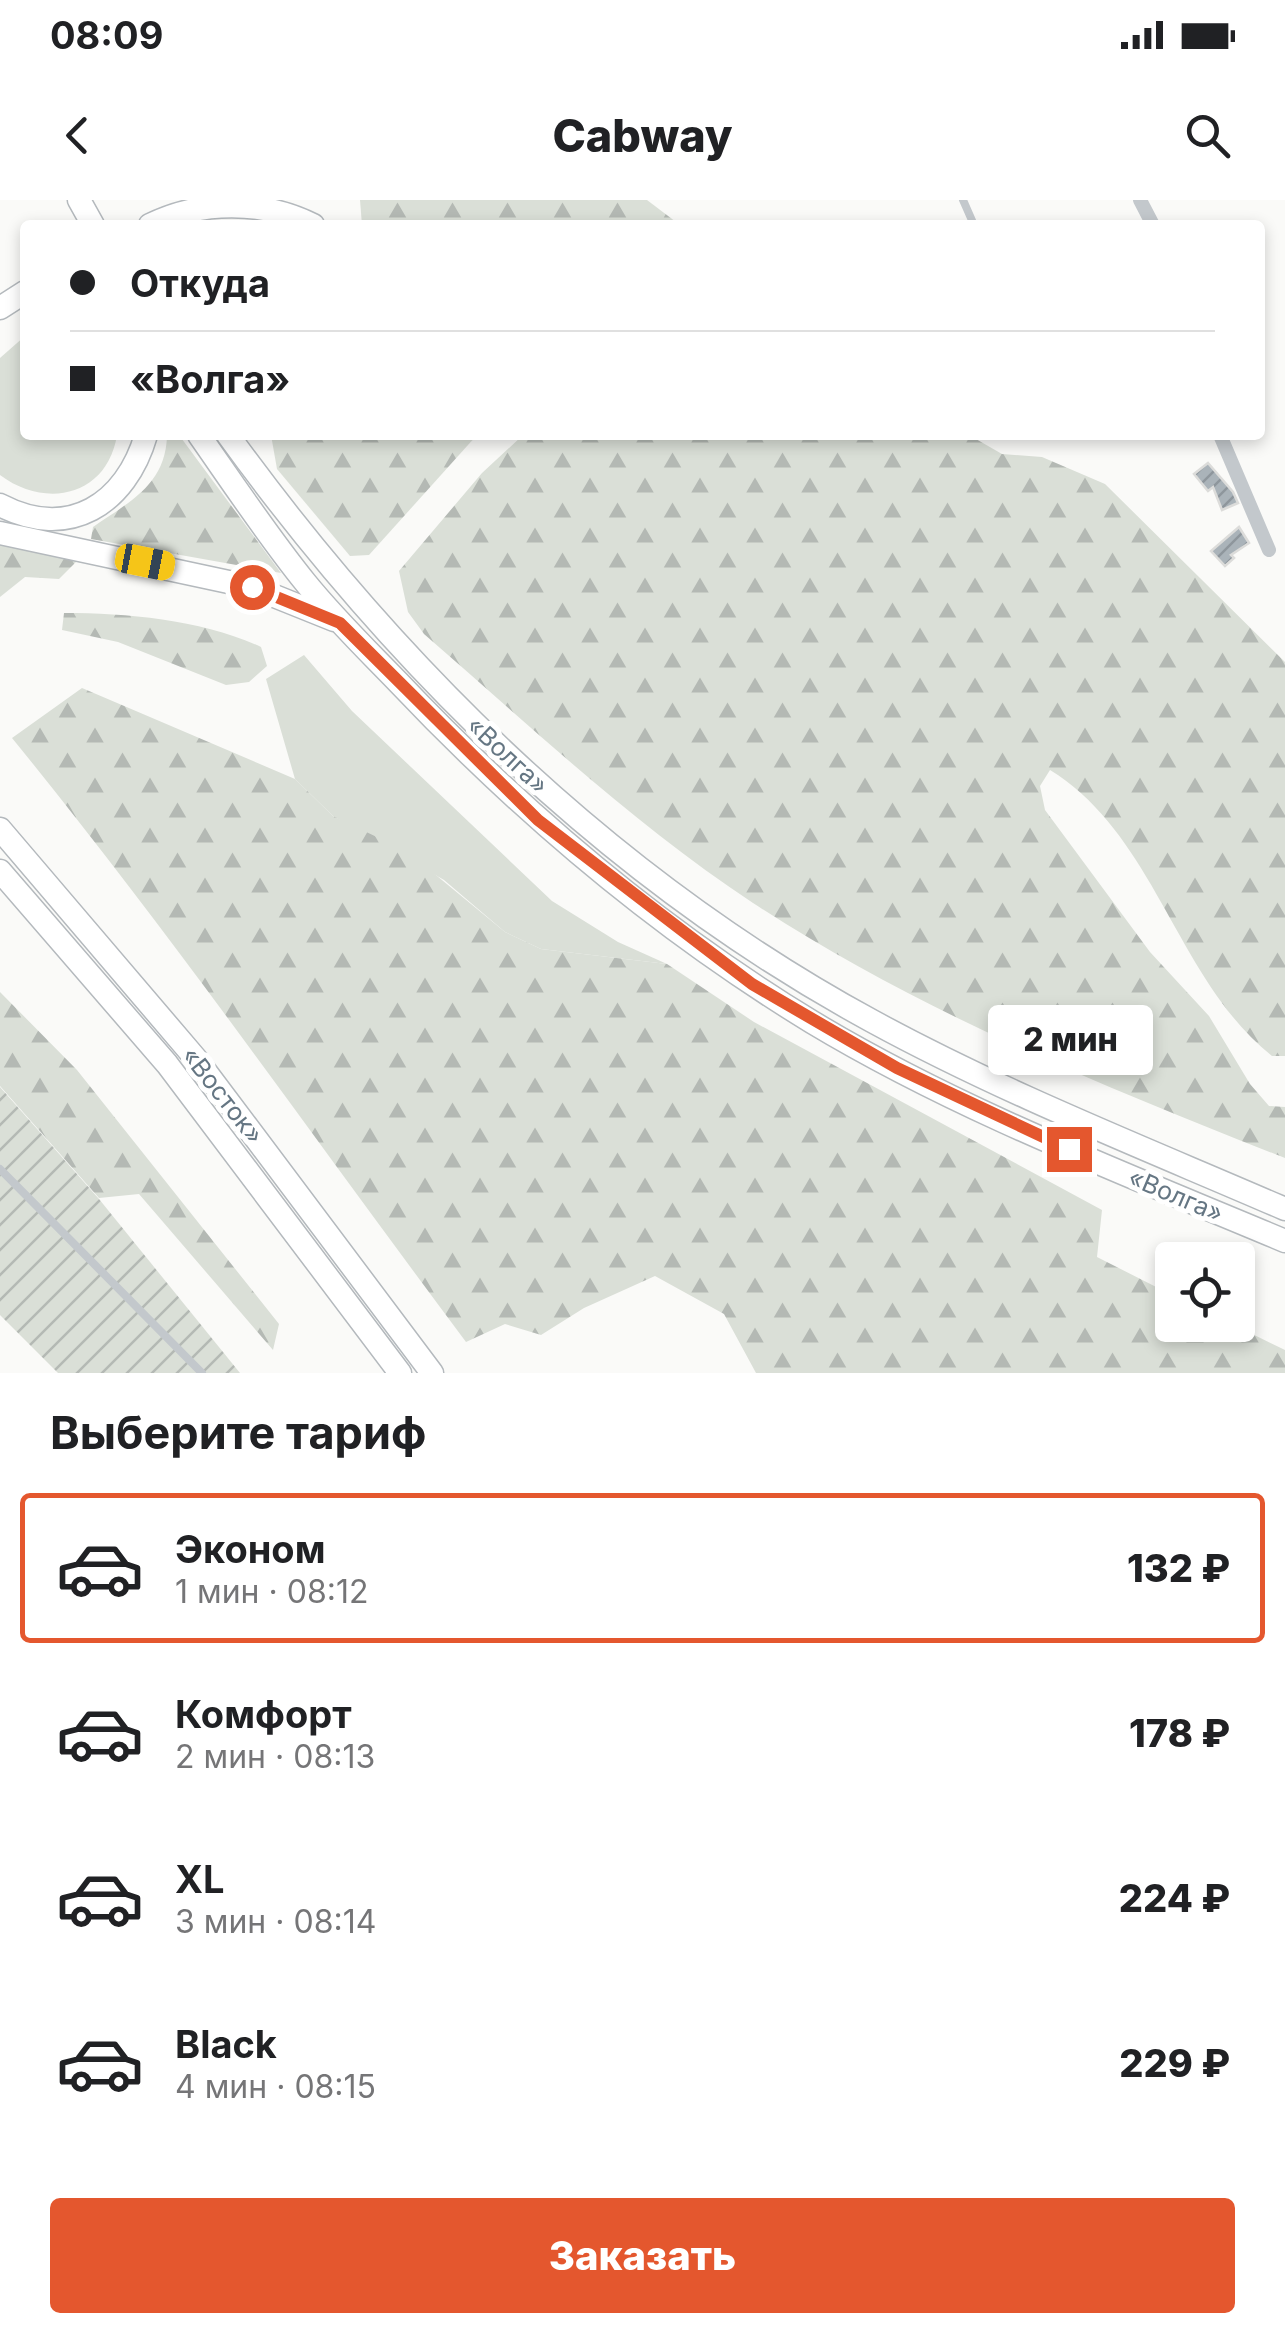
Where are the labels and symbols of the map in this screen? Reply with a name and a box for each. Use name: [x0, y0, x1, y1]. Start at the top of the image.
car: [113, 542, 177, 582]
route start: [230, 565, 275, 610]
street label: «Волга»: [461, 710, 555, 800]
callout: 2 мин: [986, 1004, 1152, 1074]
street label: «Восток»: [176, 1041, 270, 1149]
route end: [1047, 1127, 1092, 1172]
street label: «Волга»: [1124, 1162, 1228, 1228]

